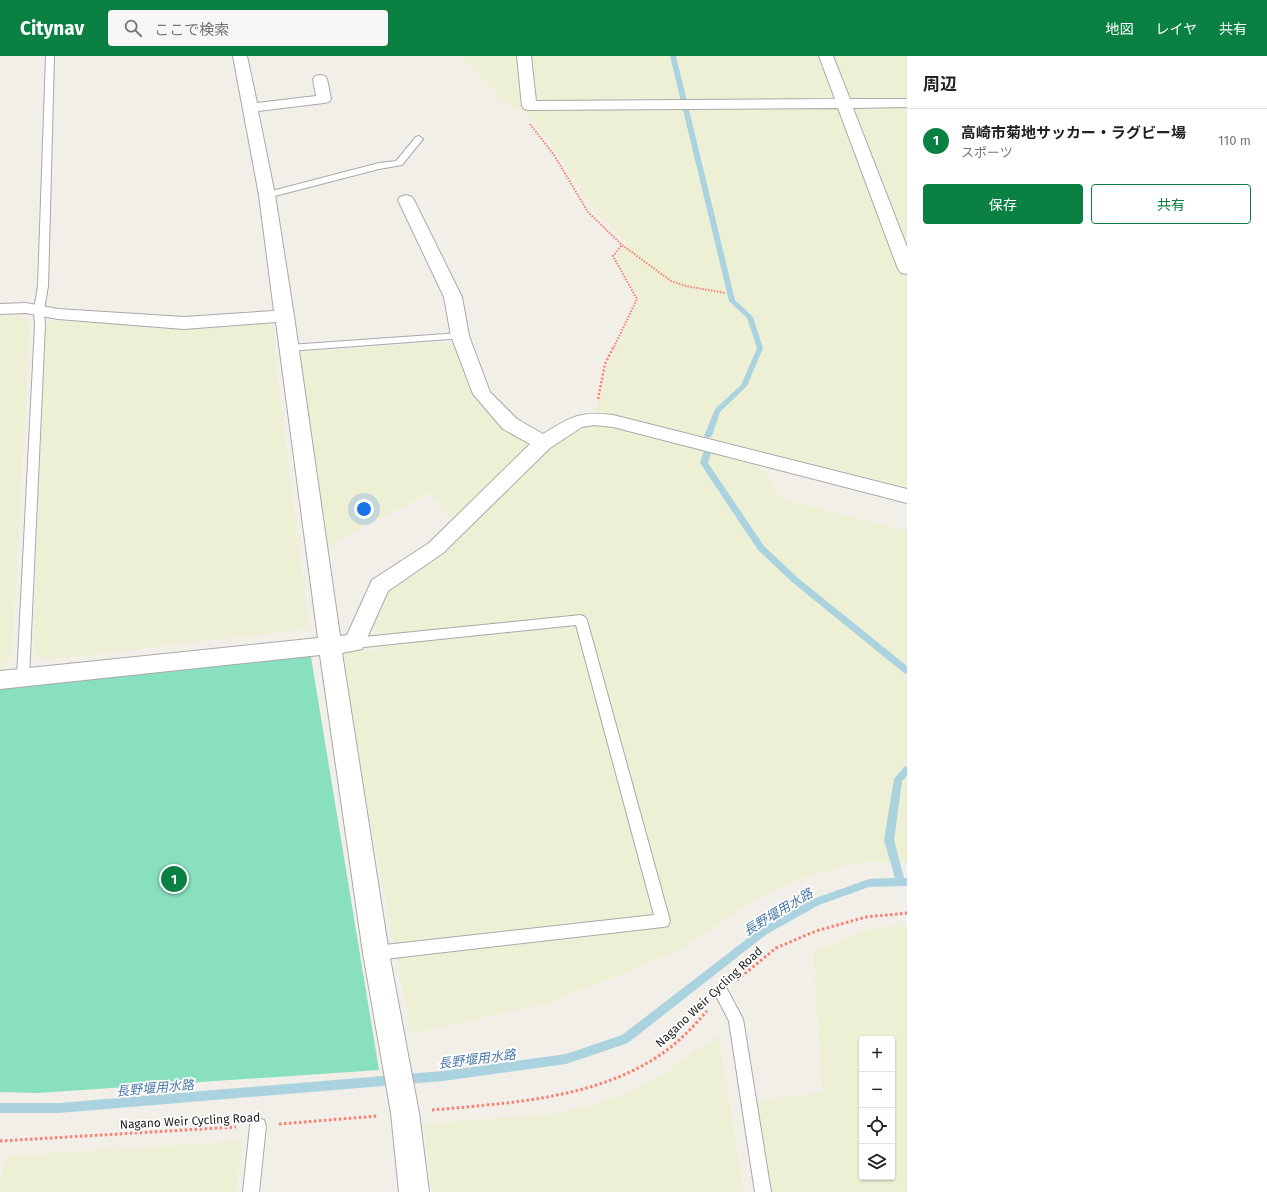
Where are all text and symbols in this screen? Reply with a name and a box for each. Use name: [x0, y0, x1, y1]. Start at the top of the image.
search box: [108, 10, 388, 46]
text: Citynav: [20, 17, 84, 40]
icon: search: [122, 17, 144, 39]
text: ここで検索: [154, 21, 229, 39]
text: 地図: [1105, 21, 1133, 38]
text: レイヤ: [1155, 21, 1197, 38]
text: 共有: [1219, 21, 1247, 38]
text: 周辺: [923, 74, 957, 95]
text: 高崎市菊地サッカー・ラグビー場: [961, 124, 1186, 142]
text: 1: [933, 133, 939, 148]
text: 110 m: [1218, 133, 1251, 148]
text: スポーツ: [961, 145, 1013, 160]
button: 保存: [923, 184, 1083, 224]
button: 共有: [1091, 184, 1251, 224]
your location: [354, 499, 374, 519]
pin: 1: [161, 864, 187, 894]
water label: 長野堰用水路: [741, 885, 816, 939]
street label: Nagano Weir Cycling Road: [653, 944, 765, 1050]
map controls: [859, 1036, 895, 1180]
button: +: [859, 1036, 895, 1072]
water label: 長野堰用水路: [437, 1047, 518, 1071]
button: −: [859, 1072, 895, 1108]
water label: 長野堰用水路: [115, 1077, 195, 1099]
button: locate: [859, 1108, 895, 1144]
street label: Nagano Weir Cycling Road: [119, 1110, 261, 1132]
button: layers: [859, 1144, 895, 1180]

